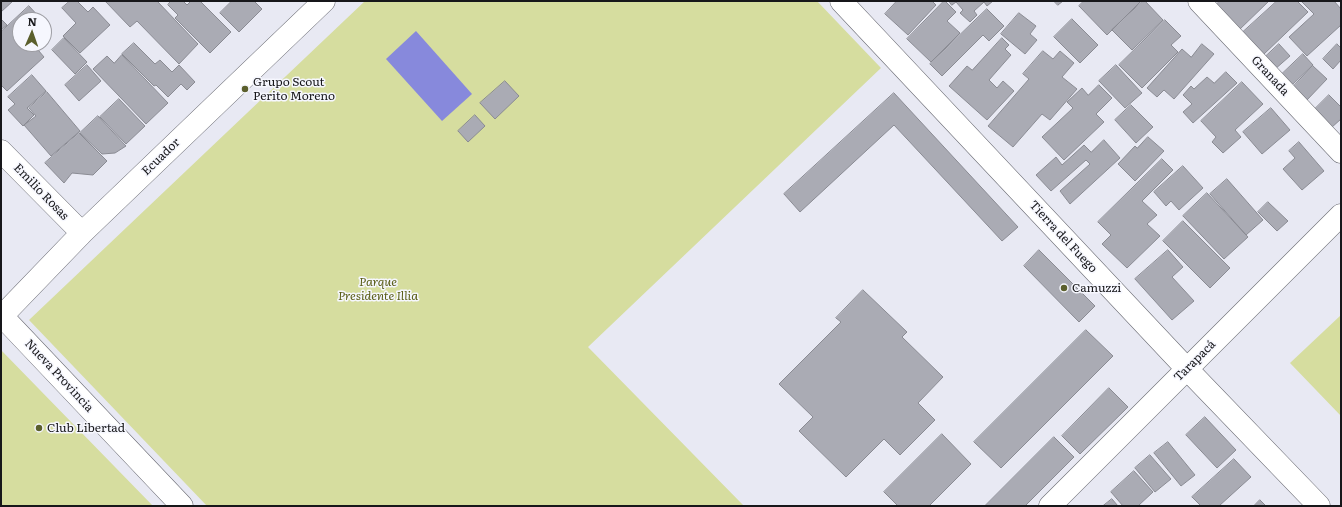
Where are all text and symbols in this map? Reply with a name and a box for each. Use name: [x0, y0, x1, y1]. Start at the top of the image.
north arrow: [12, 12, 52, 52]
text: N: [27, 13, 37, 29]
street label: Granada: [1248, 53, 1292, 99]
place label: Grupo Scout Perito Moreno: [253, 75, 335, 103]
marker: Grupo Scout Perito Moreno: [240, 84, 250, 94]
street label: Ecuador: [139, 135, 183, 179]
street label: Emilio Rosas: [10, 161, 72, 223]
street label: Tierra del Fuego: [1026, 198, 1100, 276]
park label: Parque Presidente Illia: [338, 275, 418, 303]
place label: Camuzzi: [1072, 281, 1121, 295]
marker: Camuzzi: [1059, 283, 1069, 293]
street label: Nueva Provincia: [22, 337, 96, 415]
street label: Tarapacá: [1171, 337, 1219, 385]
place label: Club Libertad: [47, 421, 125, 435]
marker: Club Libertad: [34, 423, 44, 433]

